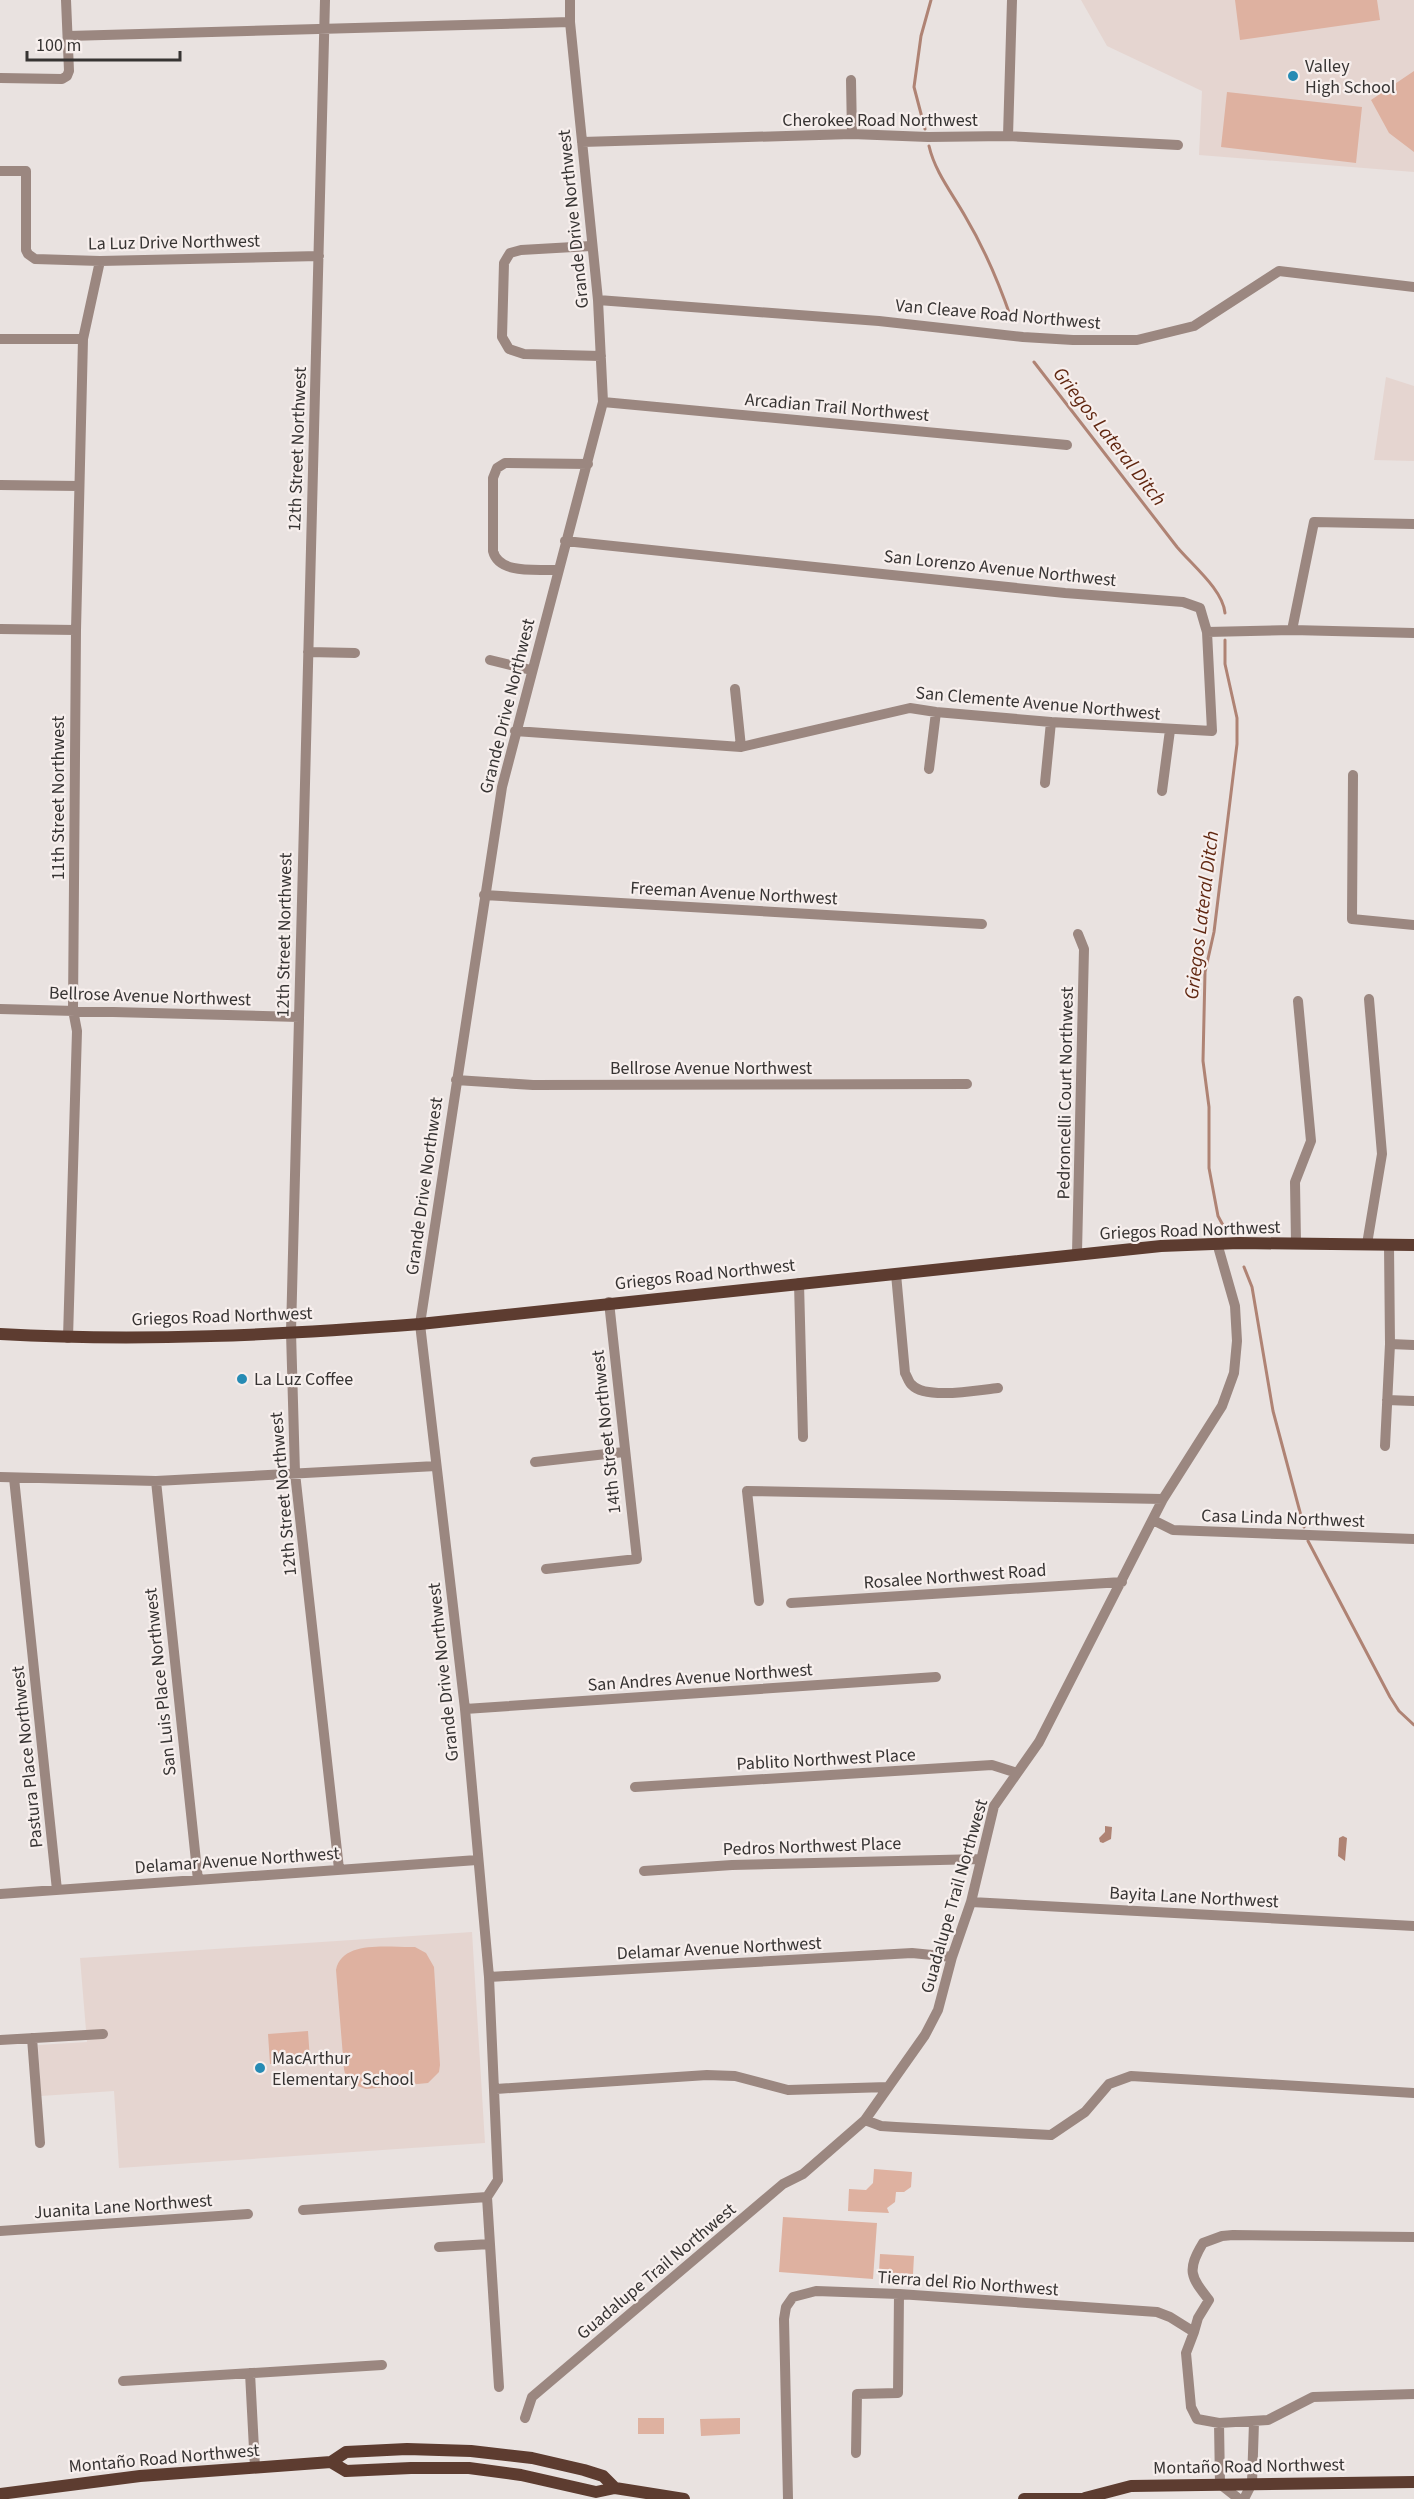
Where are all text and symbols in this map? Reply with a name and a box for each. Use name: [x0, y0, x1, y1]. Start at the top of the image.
scale bar: [27, 24, 180, 62]
text: 100 m: [36, 33, 81, 58]
place label: Valley High School: [1305, 54, 1395, 100]
marker: Valley High School: [1286, 69, 1300, 83]
street label: Cherokee Road Northwest: [782, 108, 978, 133]
street label: Grande Drive Northwest: [552, 128, 595, 310]
street label: La Luz Drive Northwest: [88, 228, 260, 257]
street label: Van Cleave Road Northwest: [894, 293, 1102, 336]
water label: Griegos Lateral Ditch: [1046, 361, 1172, 512]
street label: 12th Street Northwest: [282, 366, 313, 532]
street label: Arcadian Trail Northwest: [744, 387, 930, 428]
street label: San Lorenzo Avenue Northwest: [882, 544, 1117, 593]
street label: Grande Drive Northwest: [474, 616, 541, 796]
street label: San Clemente Avenue Northwest: [915, 680, 1161, 727]
street label: 11th Street Northwest: [46, 716, 71, 880]
water label: Griegos Lateral Ditch: [1178, 829, 1226, 1001]
street label: 12th Street Northwest: [271, 852, 298, 1018]
street label: Freeman Avenue Northwest: [630, 876, 838, 911]
street label: Bellrose Avenue Northwest: [48, 980, 251, 1013]
street label: Pedroncelli Court Northwest: [1051, 986, 1080, 1200]
street label: Bellrose Avenue Northwest: [610, 1056, 812, 1081]
street label: Grande Drive Northwest: [400, 1095, 449, 1277]
street label: Griegos Road Northwest: [1099, 1215, 1281, 1246]
street label: Griegos Road Northwest: [614, 1253, 796, 1296]
street label: Griegos Road Northwest: [131, 1301, 313, 1332]
street label: 14th Street Northwest: [585, 1349, 628, 1515]
place label: La Luz Coffee: [254, 1367, 353, 1392]
marker: La Luz Coffee: [235, 1372, 249, 1386]
street label: 12th Street Northwest: [264, 1411, 303, 1577]
street label: Casa Linda Northwest: [1201, 1503, 1365, 1534]
street label: Rosalee Northwest Road: [863, 1558, 1047, 1595]
street label: Grande Drive Northwest: [422, 1581, 465, 1763]
street label: San Luis Place Northwest: [138, 1587, 183, 1777]
street label: San Andres Avenue Northwest: [587, 1657, 813, 1698]
street label: Pastura Place Northwest: [6, 1665, 49, 1849]
street label: Pablito Northwest Place: [736, 1742, 916, 1777]
street label: Guadalupe Trail Northwest: [915, 1796, 994, 1996]
street label: Pedros Northwest Place: [722, 1831, 902, 1862]
street label: Delamar Avenue Northwest: [134, 1841, 340, 1880]
street label: Bayita Lane Northwest: [1109, 1881, 1279, 1914]
street label: Delamar Avenue Northwest: [616, 1931, 822, 1966]
place label: MacArthur Elementary School: [272, 2046, 414, 2092]
marker: MacArthur Elementary School: [253, 2061, 267, 2075]
street label: Juanita Lane Northwest: [33, 2188, 213, 2225]
street label: Guadalupe Trail Northwest: [571, 2197, 741, 2346]
street label: Tierra del Rio Northwest: [877, 2265, 1059, 2302]
street label: Montaño Road Northwest: [68, 2438, 261, 2479]
street label: Montaño Road Northwest: [1153, 2452, 1345, 2481]

